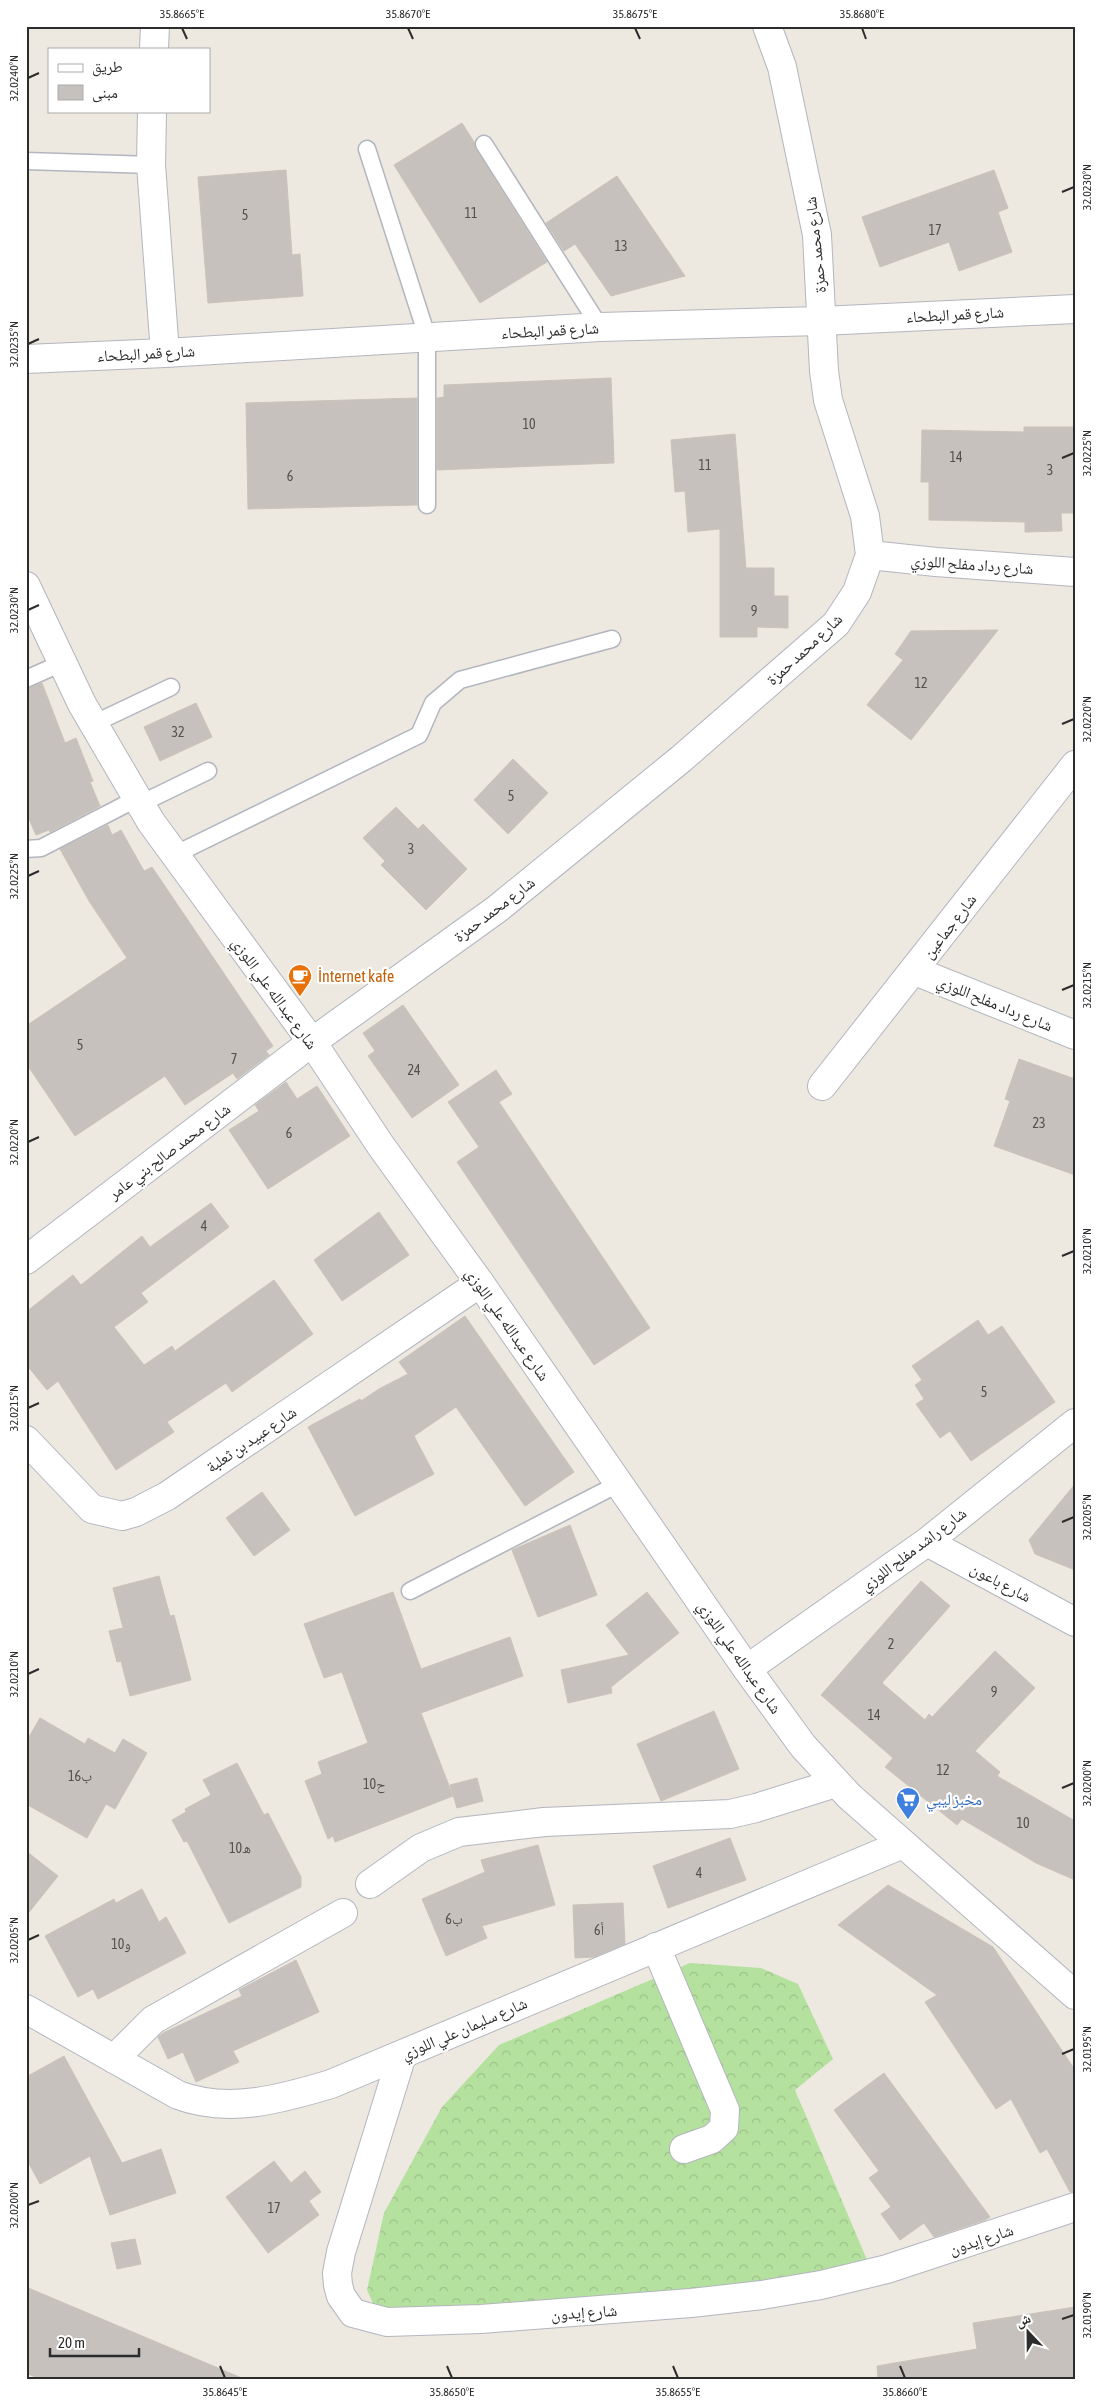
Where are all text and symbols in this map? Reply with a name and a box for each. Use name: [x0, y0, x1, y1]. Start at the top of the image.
text: 35.8665°E: [160, 7, 204, 21]
text: 35.8670°E: [386, 7, 430, 21]
text: 35.8675°E: [613, 7, 657, 21]
text: 35.8680°E: [840, 7, 884, 21]
legend: [48, 48, 210, 112]
text: 32.0240°N: [7, 55, 21, 101]
text: طريق: [92, 58, 123, 77]
text: مبنى: [92, 84, 118, 103]
text: 32.0230°N: [1080, 164, 1094, 210]
street label: شارع محمد حمزة: [801, 196, 831, 294]
house number: 11: [464, 205, 478, 221]
house number: 5: [242, 207, 248, 223]
house number: 17: [928, 222, 942, 238]
house number: 13: [614, 238, 628, 254]
street label: شارع قمر البطحاء: [905, 302, 1005, 328]
street label: شارع قمر البطحاء: [500, 318, 600, 344]
text: 32.0235°N: [7, 321, 21, 367]
street label: شارع قمر البطحاء: [96, 341, 196, 367]
house number: 10: [522, 416, 536, 432]
text: 32.0225°N: [1080, 430, 1094, 476]
house number: 14: [949, 449, 963, 465]
house number: 11: [698, 457, 712, 473]
house number: 3: [1047, 462, 1053, 478]
house number: 6: [287, 468, 294, 484]
street label: شارع رداد مفلح اللوزي: [910, 551, 1034, 581]
text: 32.0230°N: [7, 587, 21, 633]
house number: 9: [751, 603, 757, 619]
street label: شارع محمد حمزة: [762, 609, 847, 690]
house number: 12: [914, 675, 928, 691]
text: 32.0220°N: [1080, 696, 1094, 742]
house number: 32: [171, 724, 185, 740]
house number: 5: [508, 788, 514, 804]
house number: 3: [408, 841, 414, 857]
text: 32.0225°N: [7, 853, 21, 899]
street label: شارع محمد حمزة: [450, 873, 539, 947]
street label: شارع جماعين: [918, 890, 981, 963]
street label: شارع عبدالله علي اللوزي: [225, 934, 321, 1055]
text: 32.0215°N: [1080, 962, 1094, 1008]
cafe icon: İnternet kafe: [287, 963, 313, 997]
place label: İnternet kafe: [318, 967, 394, 985]
street label: شارع رداد مفلح اللوزي: [933, 972, 1055, 1038]
house number: 5: [77, 1037, 83, 1053]
house number: 7: [231, 1051, 237, 1067]
house number: 24: [407, 1062, 421, 1078]
street label: شارع محمد صالح بني عامر: [104, 1099, 236, 1207]
house number: 23: [1032, 1115, 1046, 1131]
text: 32.0220°N: [7, 1119, 21, 1165]
house number: 6: [286, 1125, 293, 1141]
house number: 4: [201, 1218, 208, 1234]
text: 32.0210°N: [1080, 1228, 1094, 1274]
street label: شارع عبدالله علي اللوزي: [459, 1264, 554, 1386]
house number: 5: [981, 1384, 987, 1400]
text: 32.0215°N: [7, 1385, 21, 1431]
street label: شارع عبيد بن ثعلبة: [203, 1402, 301, 1477]
text: 32.0205°N: [1080, 1494, 1094, 1540]
street label: شارع راشد مفلح اللوزي: [857, 1503, 972, 1598]
street label: شارع باعون: [967, 1559, 1034, 1607]
street label: شارع عبدالله علي اللوزي: [691, 1597, 786, 1719]
house number: 2: [888, 1636, 894, 1652]
text: 32.0210°N: [7, 1651, 21, 1697]
house number: 9: [991, 1684, 997, 1700]
house number: 14: [867, 1707, 881, 1723]
text: 32.0200°N: [1080, 1760, 1094, 1806]
house number: 12: [936, 1762, 950, 1778]
house number: 16ب: [68, 1768, 92, 1784]
house number: 10ح: [363, 1776, 385, 1794]
supermarket icon: مخبز ليبي: [895, 1786, 921, 1820]
place label: مخبز ليبي: [926, 1790, 982, 1812]
house number: 10: [1016, 1815, 1030, 1831]
house number: 10ه: [229, 1840, 251, 1856]
house number: 4: [696, 1865, 703, 1881]
house number: 6ب: [445, 1911, 463, 1927]
text: 32.0205°N: [7, 1917, 21, 1963]
house number: 6أ: [594, 1922, 604, 1938]
house number: 10و: [111, 1936, 131, 1953]
street label: شارع سليمان علي اللوزي: [398, 1993, 531, 2066]
text: 32.0195°N: [1080, 2026, 1094, 2072]
text: 32.0200°N: [7, 2182, 21, 2228]
house number: 17: [267, 2200, 281, 2216]
street label: شارع إيدون: [947, 2220, 1016, 2260]
text: 32.0190°N: [1080, 2292, 1094, 2338]
street label: شارع إيدون: [550, 2301, 618, 2325]
north arrow: [1004, 2308, 1054, 2358]
text: ش: [1013, 2310, 1034, 2331]
scale bar: [50, 2325, 139, 2357]
text: 20 m: [58, 2334, 85, 2351]
text: 35.8645°E: [203, 2385, 247, 2399]
text: 35.8650°E: [430, 2385, 474, 2399]
text: 35.8655°E: [656, 2385, 700, 2399]
text: 35.8660°E: [883, 2385, 927, 2399]

